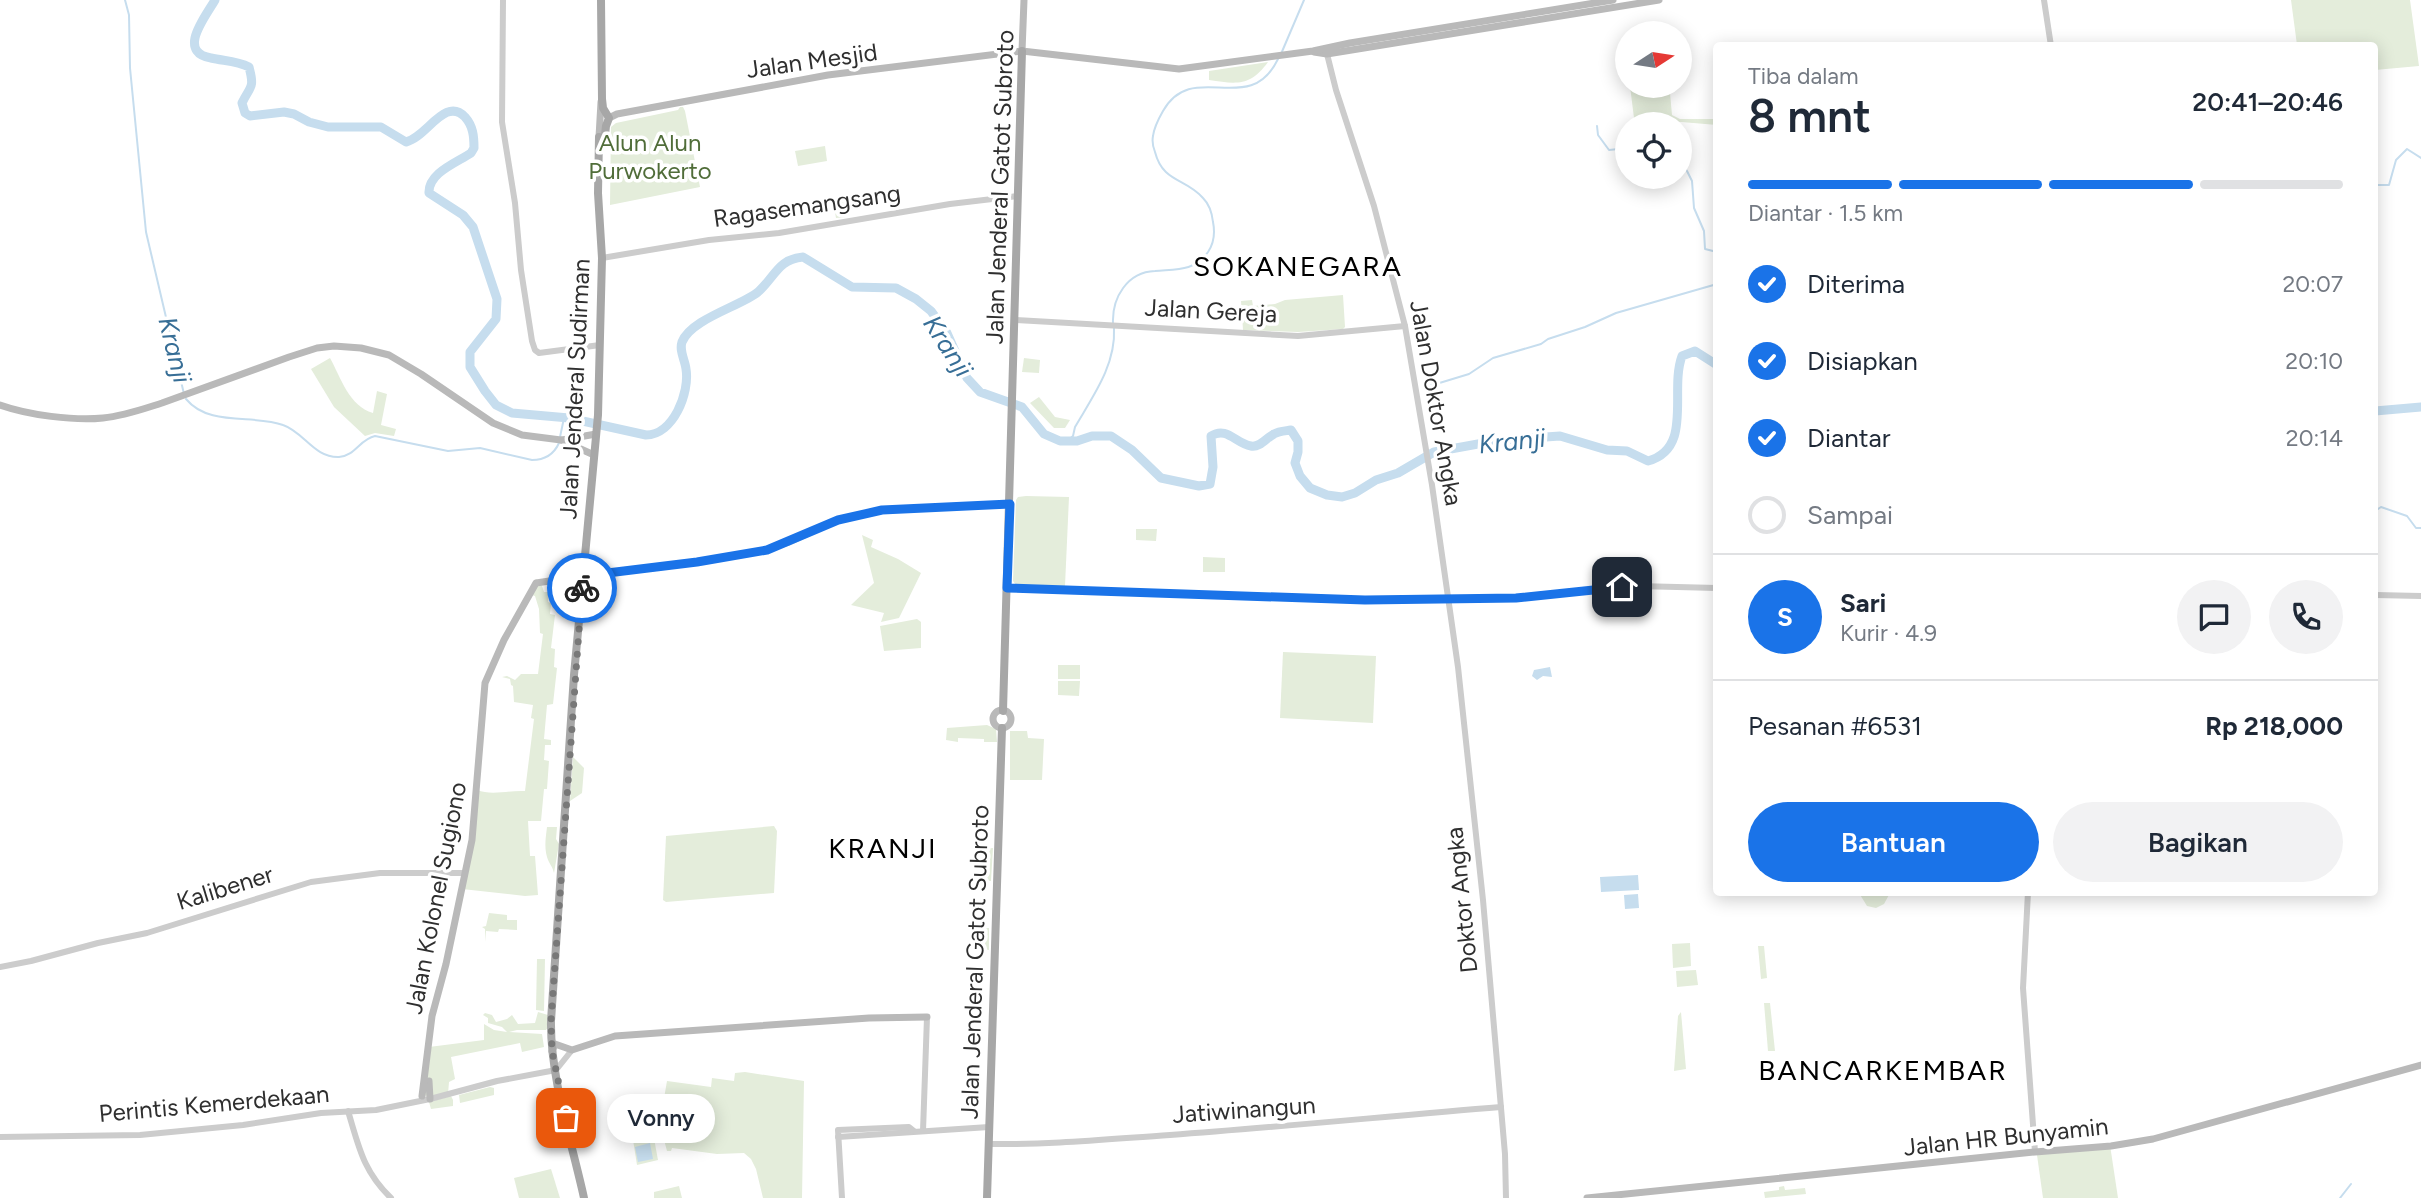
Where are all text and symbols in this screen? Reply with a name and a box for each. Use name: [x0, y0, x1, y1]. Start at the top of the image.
north arrow: [1615, 21, 1692, 98]
map controls: [1615, 21, 1692, 189]
street label: Jalan Jenderal Gatot Subroto: [980, 29, 1019, 345]
street label: Jalan Mesjid: [744, 37, 879, 84]
text: Tiba dalam: [1748, 62, 1859, 90]
text: 20:41–20:46: [2192, 86, 2343, 118]
text: 8 mnt: [1748, 88, 1871, 144]
button: locate: [1615, 112, 1692, 189]
park label: Alun Alun Purwokerto: [588, 128, 712, 185]
street label: Ragasemangsang: [711, 178, 902, 233]
text: Diantar · 1.5 km: [1748, 199, 1903, 227]
district label: SOKANEGARA: [1193, 249, 1403, 283]
street label: Jalan Jenderal Sudirman: [553, 258, 596, 520]
icon: check: [1748, 265, 1786, 303]
text: Diterima: [1807, 268, 1905, 300]
text: 20:07: [2282, 270, 2343, 298]
street label: Jalan Gereja: [1144, 293, 1278, 328]
street label: Jalan Doktor Angka: [1404, 298, 1469, 508]
water label: Kranji: [916, 309, 980, 384]
water label: Kranji: [151, 314, 199, 387]
icon: check: [1748, 342, 1786, 380]
text: Disiapkan: [1807, 345, 1918, 377]
text: 20:10: [2285, 347, 2343, 375]
icon: check: [1748, 419, 1786, 457]
water label: Kranji: [1477, 421, 1548, 460]
text: Diantar: [1807, 422, 1891, 454]
text: 20:14: [2286, 424, 2343, 452]
text: Sampai: [1807, 499, 1893, 531]
courier: [547, 553, 617, 623]
pin: [1592, 557, 1652, 617]
icon: home: [1603, 568, 1641, 606]
icon: bike: [563, 569, 601, 607]
button: chat: [2177, 580, 2251, 654]
button: phone: [2269, 580, 2343, 654]
text: Sari: [1840, 587, 1886, 619]
text: S: [1777, 601, 1793, 633]
text: Kurir · 4.9: [1840, 619, 1937, 647]
text: Pesanan #6531: [1748, 710, 1922, 742]
text: Rp 218,000: [2205, 710, 2343, 742]
street label: Jalan Kolonel Sugiono: [399, 779, 472, 1016]
button: Bantuan: [1748, 802, 2039, 882]
button: Bagikan: [2053, 802, 2343, 882]
street label: Jalan Jenderal Gatot Subroto: [955, 804, 994, 1120]
street label: Doktor Angka: [1439, 826, 1484, 974]
district label: KRANJI: [828, 831, 938, 865]
street label: Kalibener: [173, 859, 277, 916]
district label: BANCARKEMBAR: [1758, 1053, 2008, 1087]
street label: Perintis Kemerdekaan: [98, 1079, 330, 1128]
pin: [536, 1088, 596, 1148]
street label: Jatiwinangun: [1171, 1090, 1317, 1129]
callout: Vonny: [608, 1094, 716, 1142]
icon: bag: [547, 1099, 585, 1137]
text: Vonny: [627, 1104, 695, 1132]
street label: Jalan HR Bunyamin: [1902, 1111, 2110, 1162]

